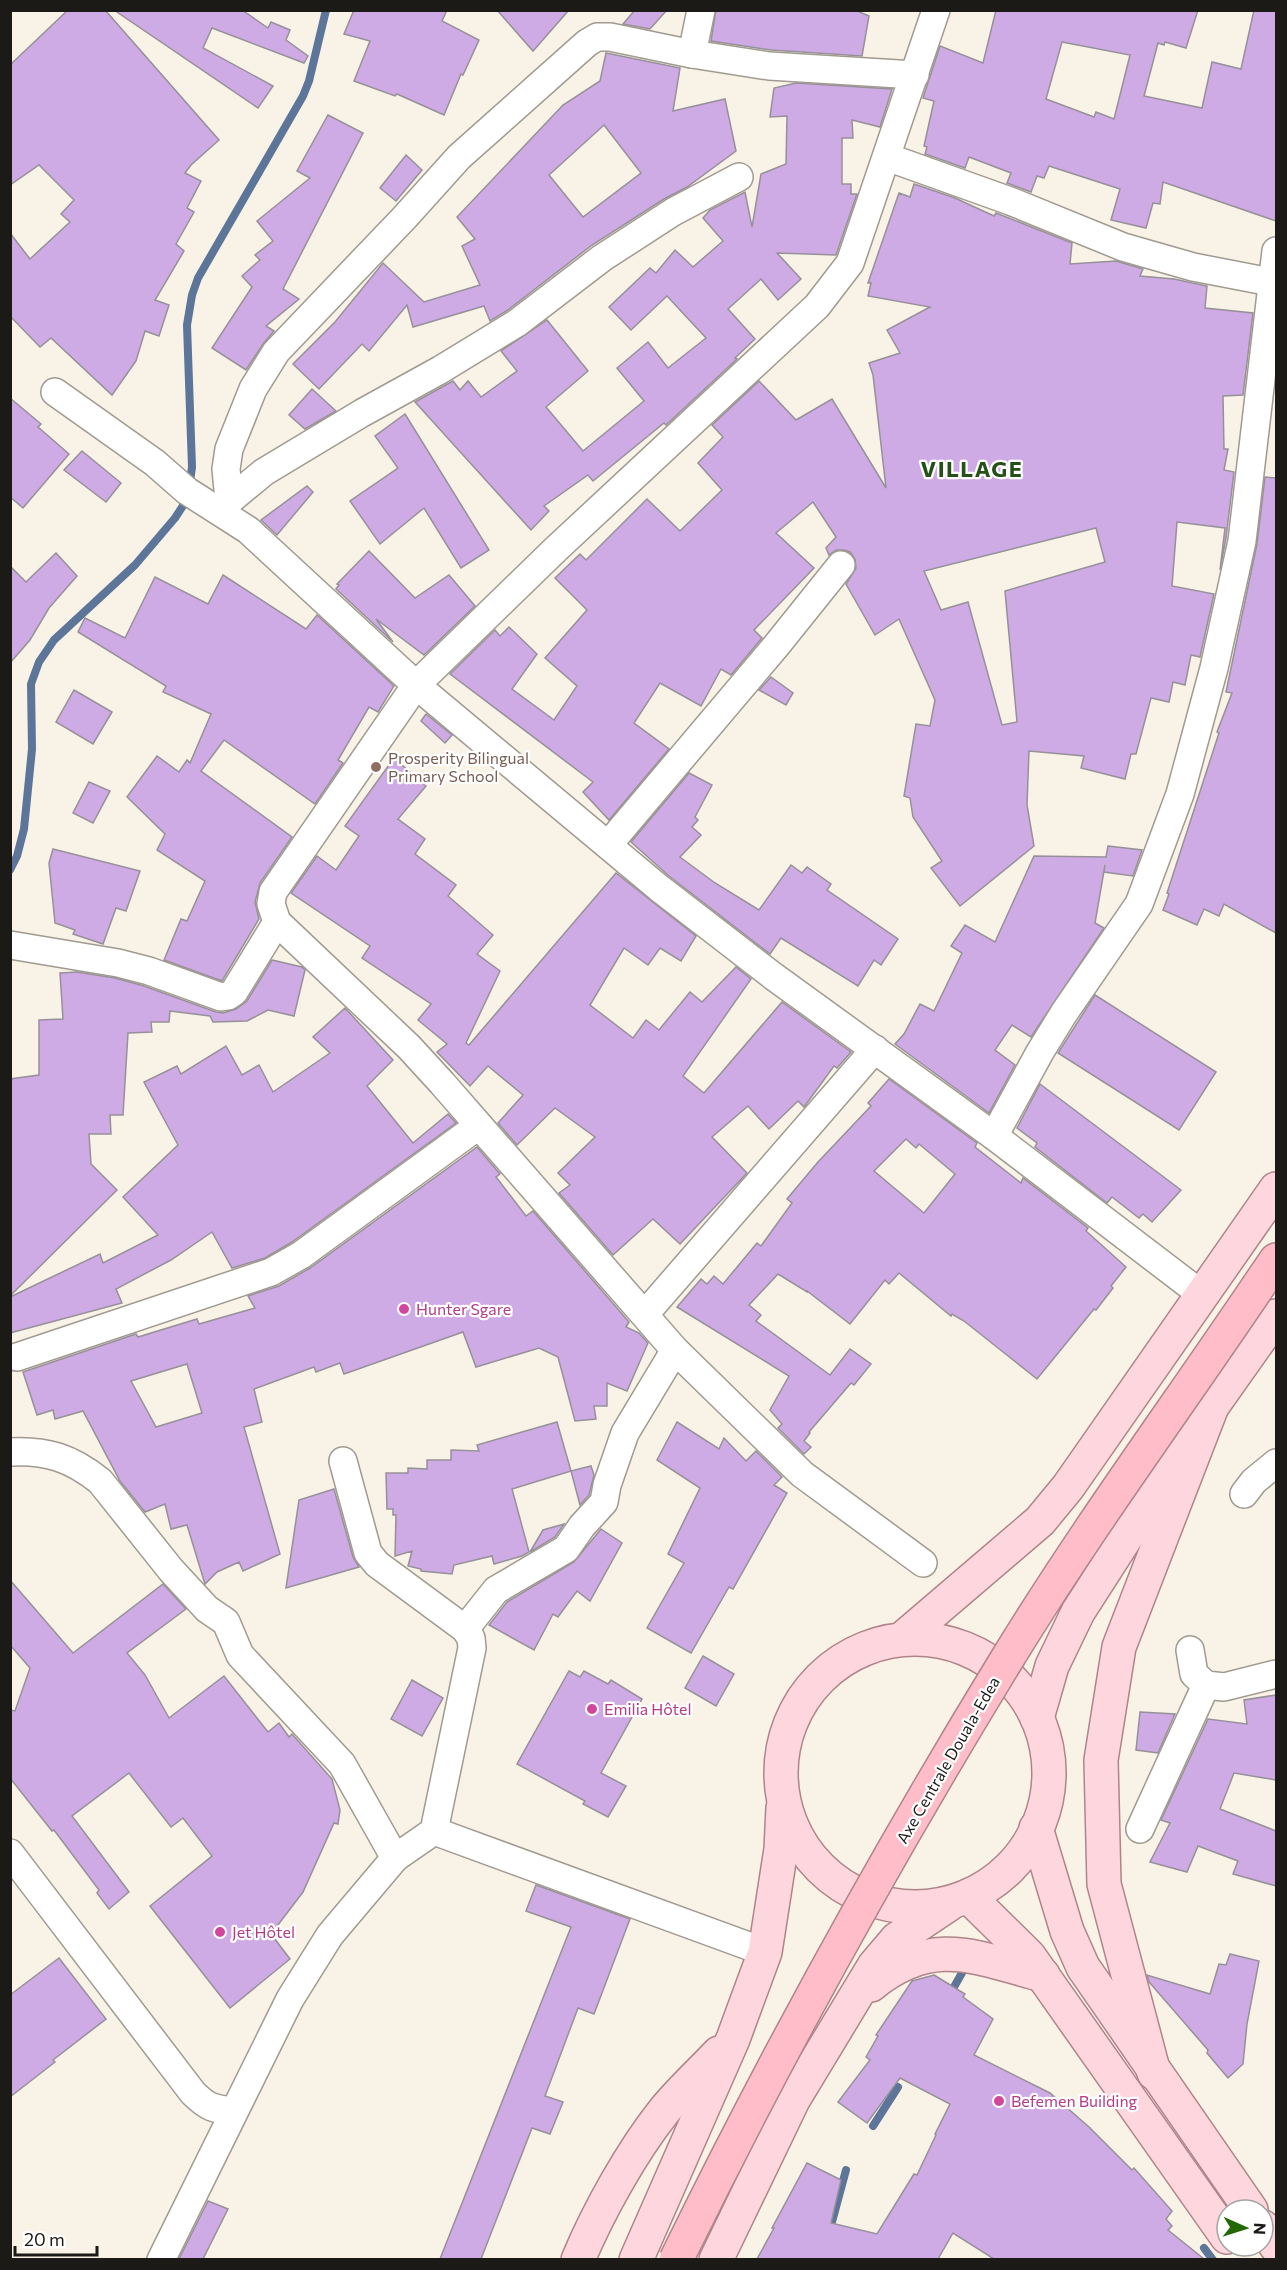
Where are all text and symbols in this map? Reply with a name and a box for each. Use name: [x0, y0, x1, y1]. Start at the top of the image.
district label: VILLAGE: [921, 455, 1023, 482]
place label: Prosperity Bilingual Primary School: [388, 748, 529, 785]
marker: Prosperity Bilingual Primary School: [369, 760, 383, 774]
place label: Hunter Sgare: [416, 1299, 511, 1318]
marker: Hunter Sgare: [397, 1302, 411, 1316]
street label: Axe Centrale Douala-Edea: [892, 1673, 1003, 1847]
place label: Emilia Hôtel: [604, 1699, 692, 1718]
marker: Emilia Hôtel: [585, 1702, 599, 1716]
place label: Jet Hôtel: [232, 1922, 295, 1941]
marker: Jet Hôtel: [213, 1925, 227, 1939]
place label: Befemen Building: [1011, 2091, 1138, 2110]
marker: Befemen Building: [992, 2094, 1006, 2108]
north arrow: [1215, 2198, 1275, 2258]
scale bar: [15, 2219, 98, 2257]
text: N: [1251, 2222, 1270, 2235]
text: 20 m: [24, 2228, 65, 2250]

